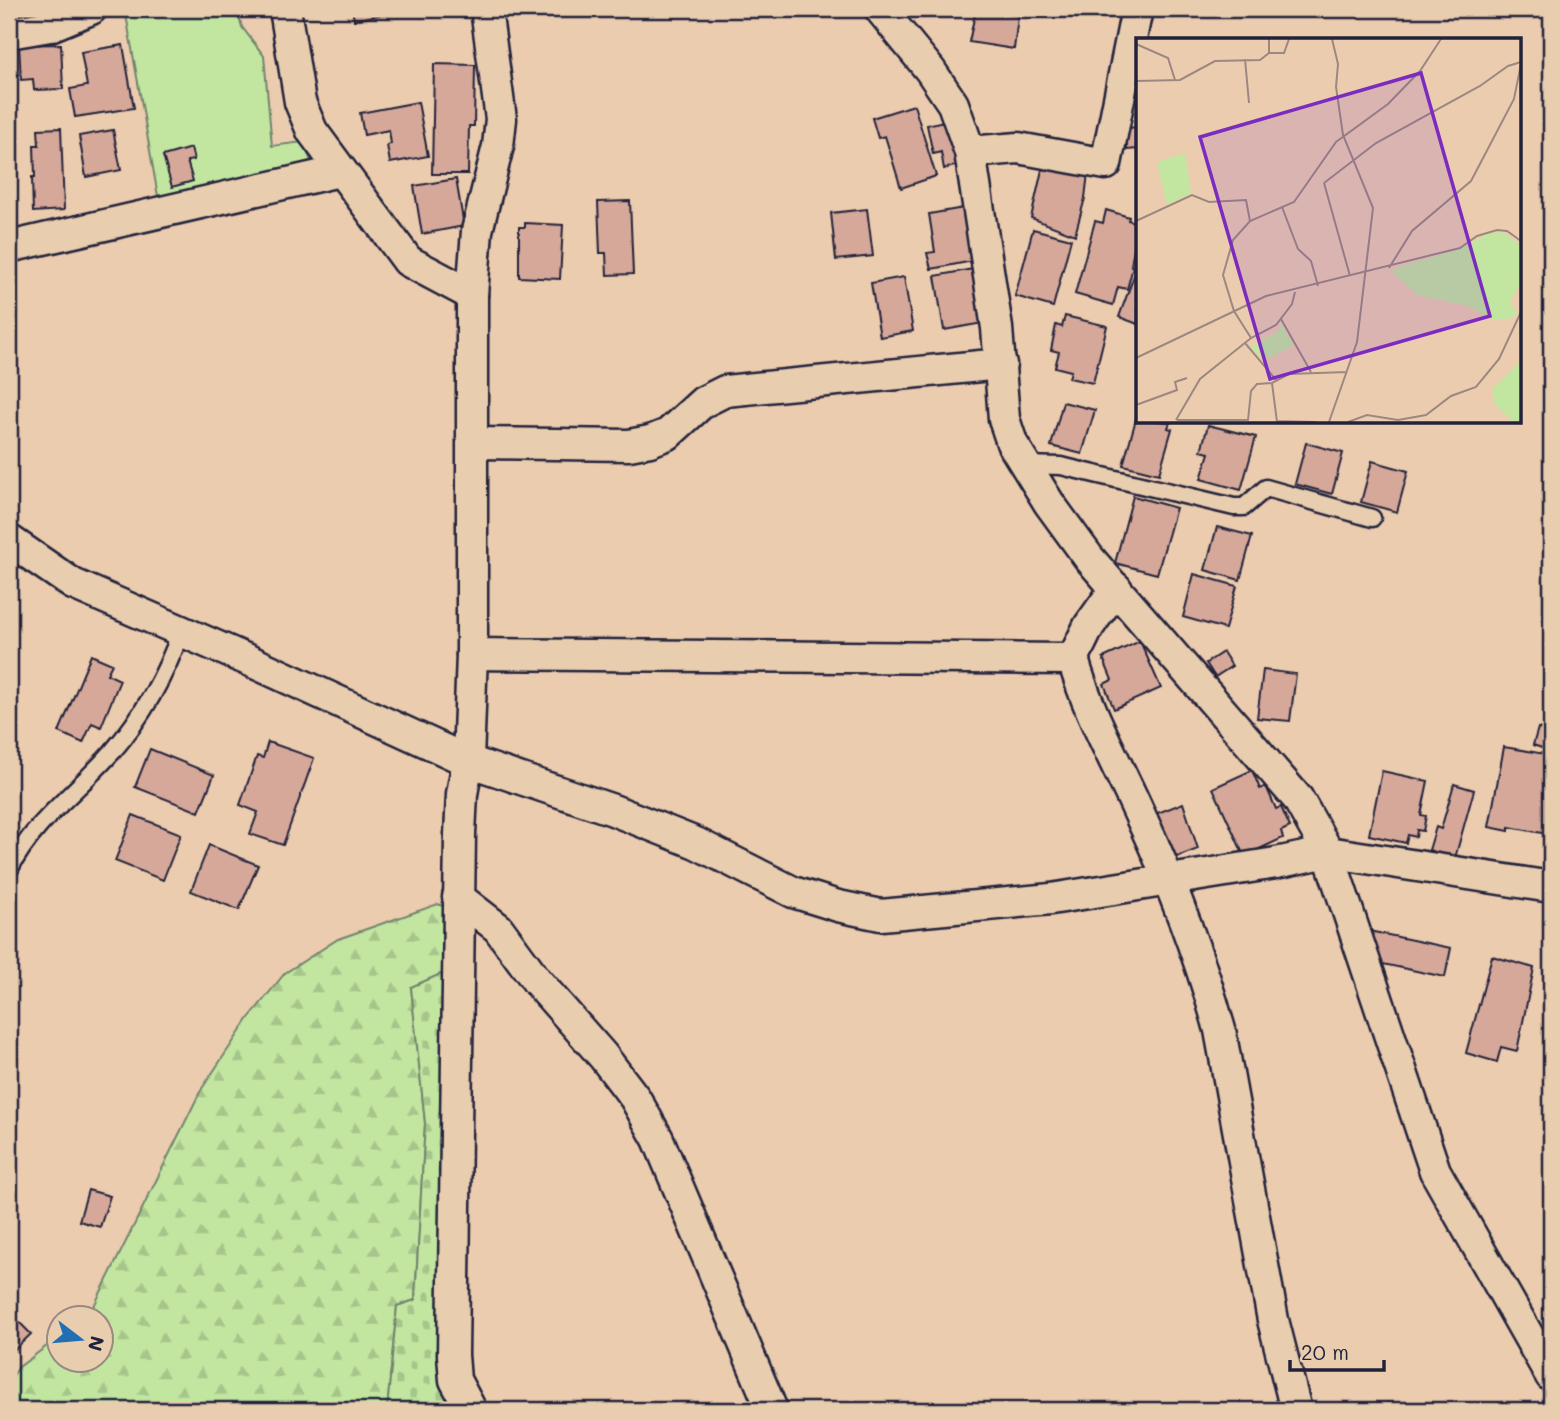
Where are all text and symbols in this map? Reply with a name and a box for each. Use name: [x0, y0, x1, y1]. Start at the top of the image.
inset map: [1136, 38, 1522, 424]
north arrow: [46, 1304, 116, 1374]
scale bar: [1290, 1328, 1385, 1372]
text: N: [83, 1333, 111, 1354]
text: 20 m: [1301, 1338, 1349, 1365]

